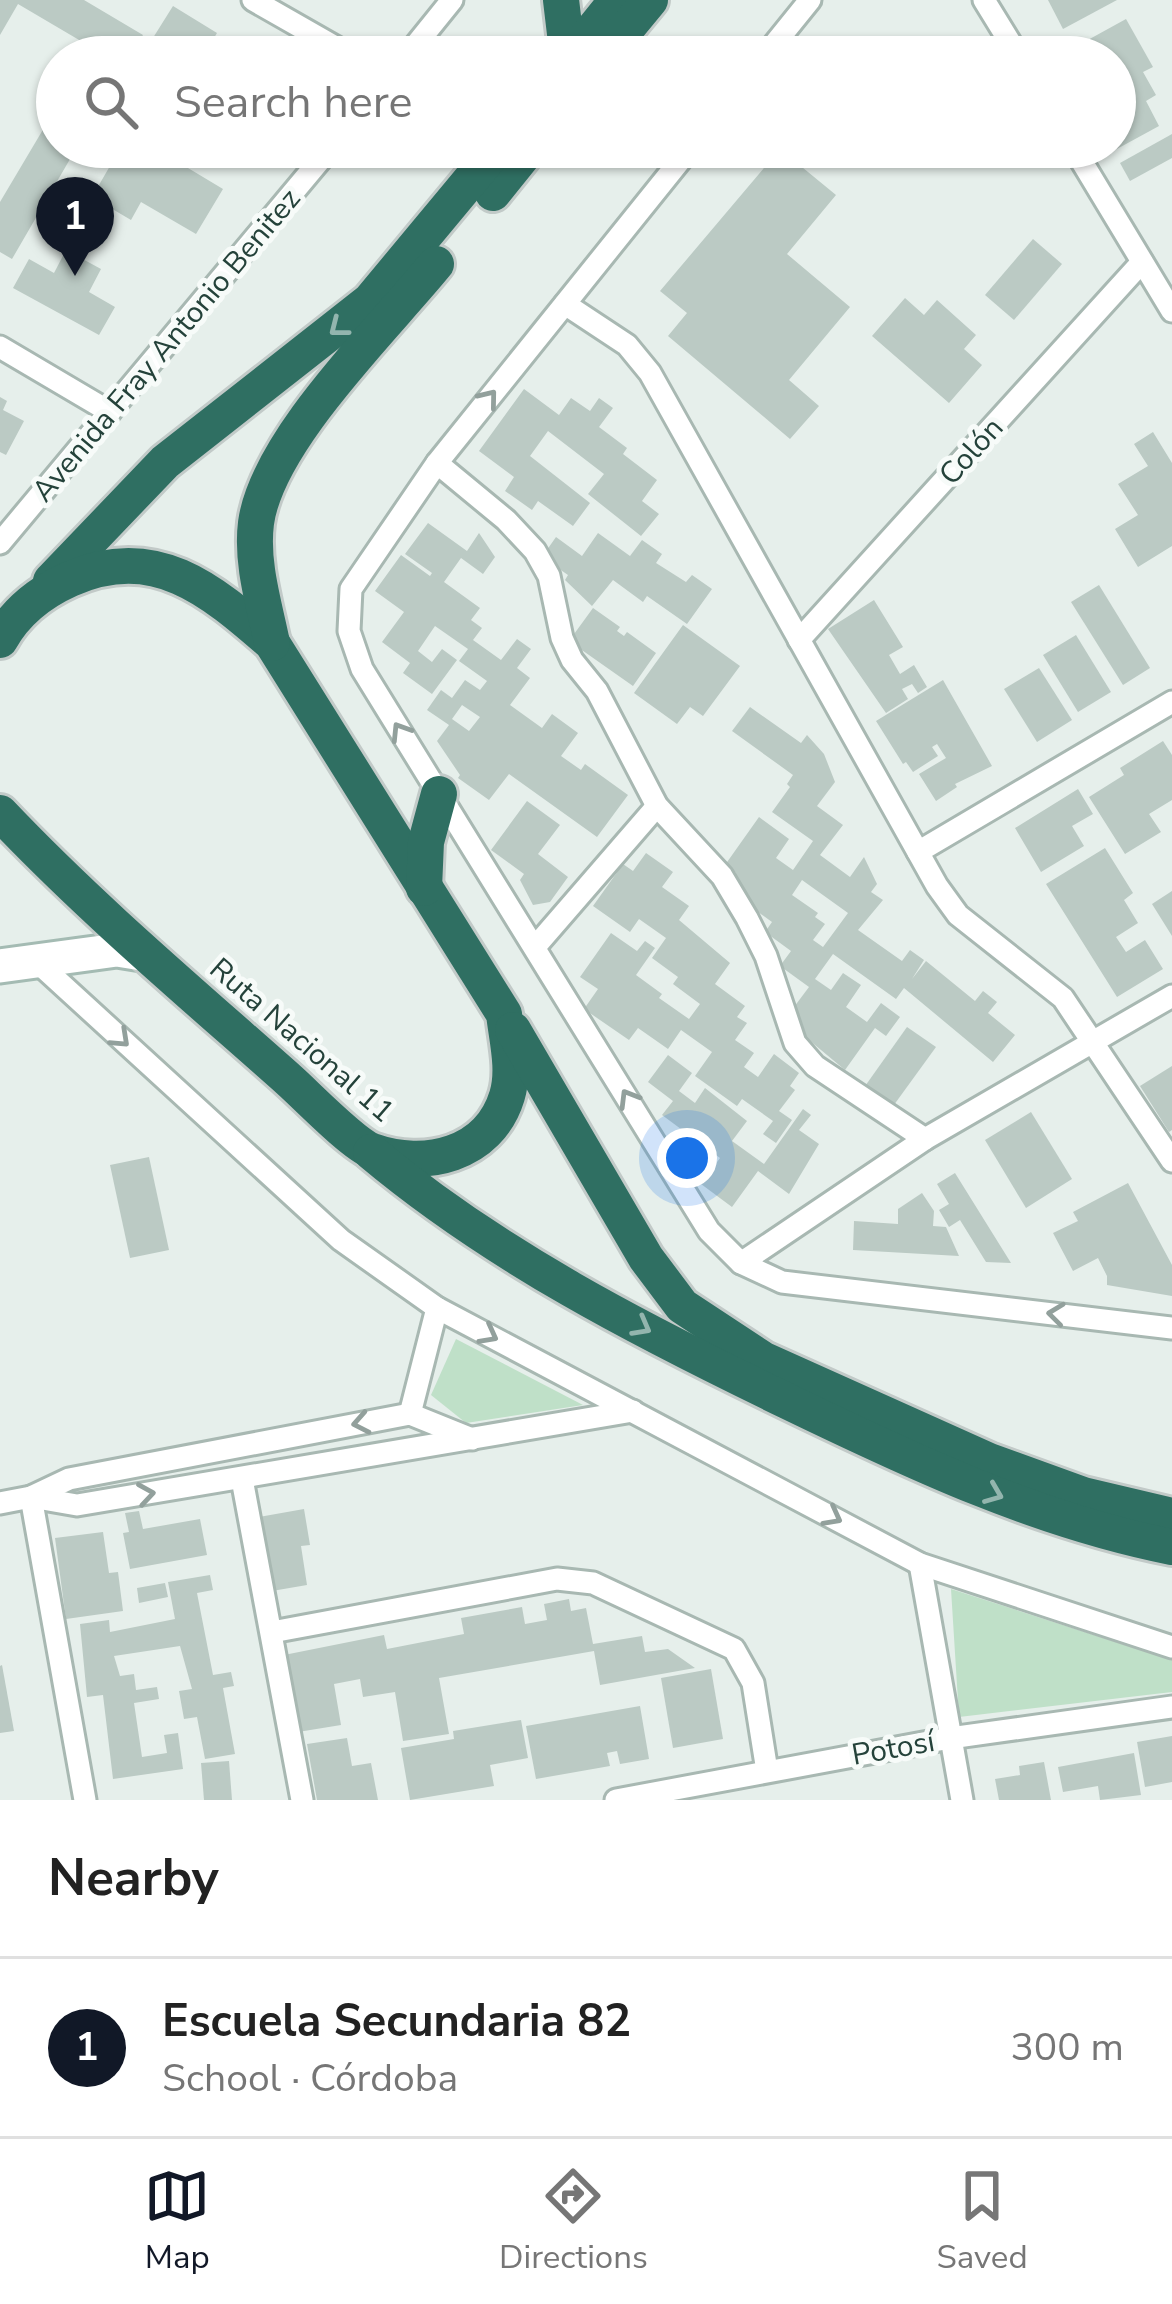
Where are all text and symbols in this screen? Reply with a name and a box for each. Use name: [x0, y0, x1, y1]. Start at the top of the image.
search box: [36, 36, 1136, 168]
icon: search: [78, 69, 144, 135]
text: Search here: [174, 72, 413, 133]
pin: 1: [36, 177, 114, 276]
street label: Avenida Fray Antonio Benitez: [23, 180, 310, 511]
one-way arrow: [329, 314, 351, 335]
one-way arrow: [474, 390, 496, 412]
street label: Colón: [930, 409, 1013, 494]
one-way arrow: [392, 722, 414, 744]
street label: Ruta Nacional 11: [201, 949, 403, 1132]
one-way arrow: [108, 1024, 129, 1046]
one-way arrow: [620, 1089, 642, 1111]
your location: [657, 1128, 717, 1188]
one-way arrow: [1046, 1302, 1065, 1327]
one-way arrow: [629, 1313, 651, 1336]
one-way arrow: [476, 1321, 497, 1344]
one-way arrow: [351, 1410, 371, 1435]
one-way arrow: [982, 1480, 1003, 1505]
one-way arrow: [137, 1482, 156, 1508]
one-way arrow: [821, 1503, 843, 1526]
street label: Potosí: [849, 1721, 940, 1776]
text: Nearby: [48, 1843, 219, 1913]
text: Escuela Secundaria 82: [162, 1991, 631, 2052]
text: 1: [75, 2021, 99, 2074]
text: 300 m: [1010, 2021, 1124, 2074]
text: School · Córdoba: [162, 2052, 458, 2105]
tab: Map: [144, 2163, 210, 2280]
tab: Directions: [499, 2163, 648, 2280]
tab: Saved: [936, 2163, 1028, 2280]

